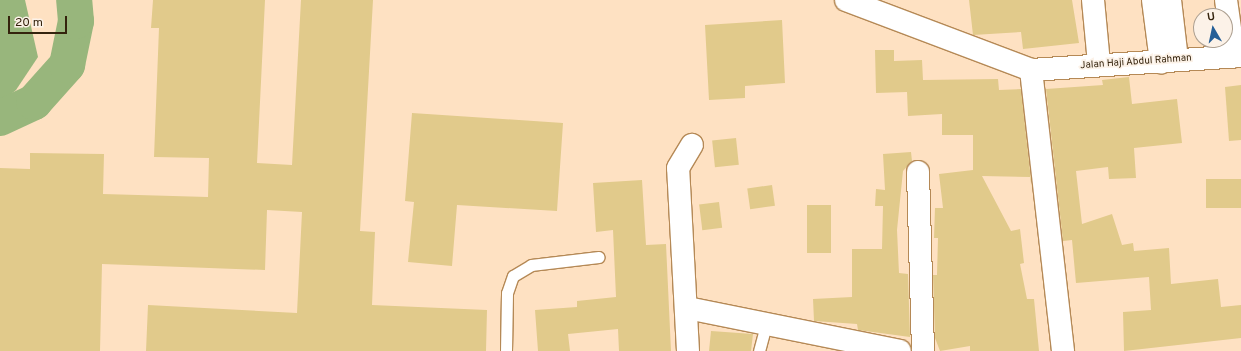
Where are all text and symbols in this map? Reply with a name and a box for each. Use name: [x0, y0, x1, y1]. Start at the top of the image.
scale bar: [10, 8, 69, 34]
north arrow: [1193, 8, 1233, 48]
text: U: [1206, 10, 1216, 25]
text: 20 m: [15, 15, 43, 31]
street label: Jalan Haji Abdul Rahman: [1080, 52, 1192, 72]

